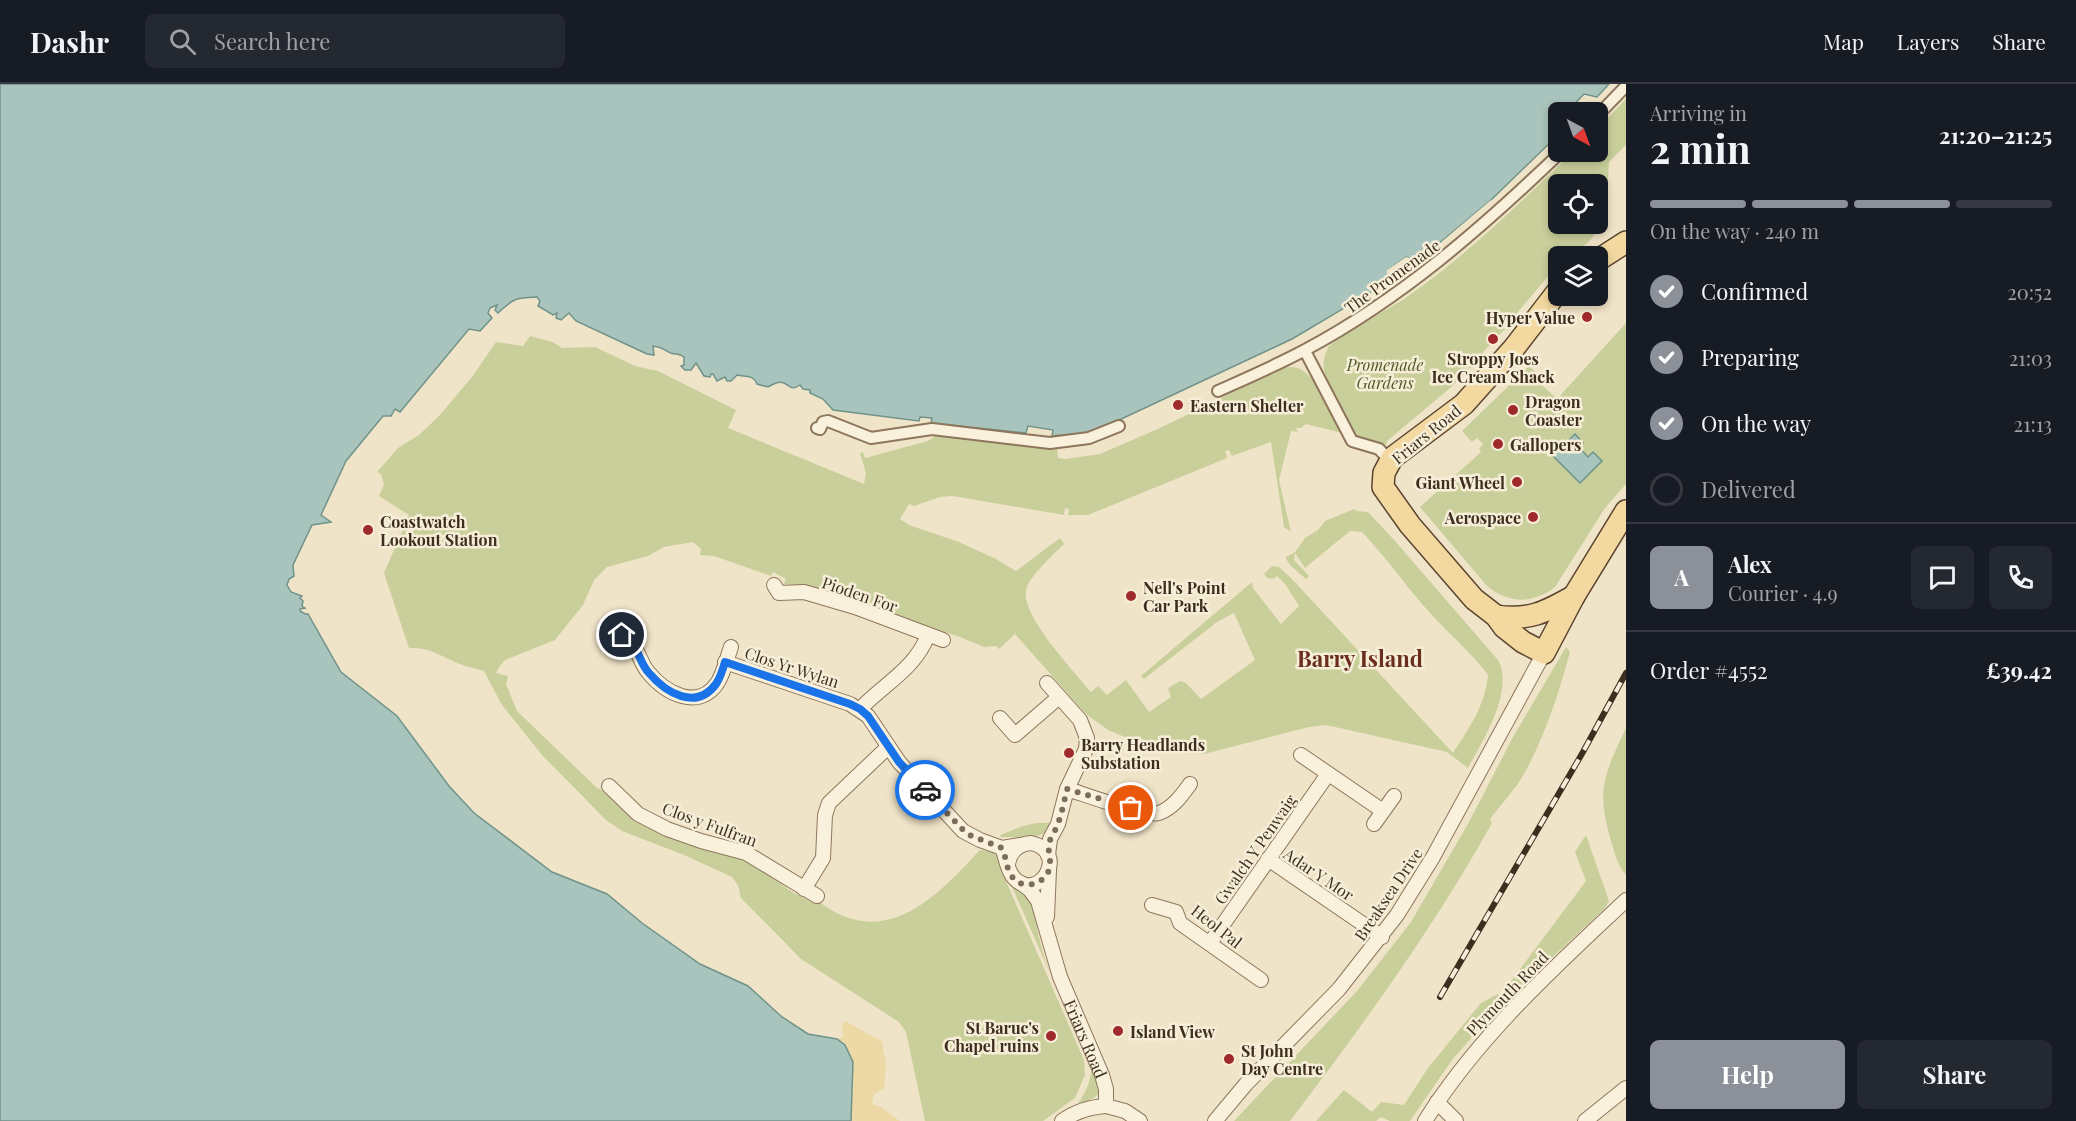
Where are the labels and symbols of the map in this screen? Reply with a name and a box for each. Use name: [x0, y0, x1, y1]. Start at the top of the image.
north arrow: [1548, 102, 1608, 162]
street label: The Promenade: [1340, 234, 1444, 318]
place label: Hyper Value: [1486, 307, 1575, 328]
marker: Hyper Value: [1580, 310, 1594, 324]
marker: Stroppy Joes Ice Cream Shack: [1486, 332, 1500, 346]
place label: Stroppy Joes Ice Cream Shack: [1431, 348, 1555, 387]
park label: Promenade Gardens: [1346, 354, 1423, 393]
place label: Dragon Coaster: [1525, 391, 1583, 430]
place label: Eastern Shelter: [1190, 395, 1304, 416]
marker: Eastern Shelter: [1171, 398, 1185, 412]
street label: Friars Road: [1387, 400, 1465, 468]
marker: Dragon Coaster: [1506, 403, 1520, 417]
place label: Gallopers: [1510, 434, 1581, 455]
marker: Gallopers: [1491, 437, 1505, 451]
place label: Giant Wheel: [1415, 472, 1505, 493]
marker: Giant Wheel: [1510, 475, 1524, 489]
place label: Aerospace: [1444, 507, 1521, 528]
marker: Aerospace: [1526, 510, 1540, 524]
place label: Coastwatch Lookout Station: [380, 511, 498, 550]
marker: Coastwatch Lookout Station: [361, 523, 375, 537]
street label: Pioden For: [820, 571, 900, 617]
place label: Nell's Point Car Park: [1143, 577, 1227, 616]
marker: Nell's Point Car Park: [1124, 589, 1138, 603]
pin: [596, 609, 647, 660]
street label: Clos Yr Wylan: [742, 642, 842, 692]
district label: Barry Island: [1297, 643, 1423, 673]
place label: Barry Headlands Substation: [1081, 734, 1205, 773]
marker: Barry Headlands Substation: [1062, 746, 1076, 760]
courier: [895, 760, 955, 820]
pin: [1105, 782, 1156, 833]
street label: Gwalch Y Penwaig: [1209, 790, 1301, 908]
street label: Clos y Fulfran: [660, 797, 761, 851]
street label: Adar Y Mor: [1279, 842, 1358, 905]
street label: Breaksea Drive: [1349, 843, 1427, 945]
street label: Heol Pal: [1187, 900, 1247, 953]
street label: Plymouth Road: [1461, 946, 1553, 1040]
street label: Friars Road: [1060, 996, 1112, 1081]
place label: St Baruc's Chapel ruins: [944, 1017, 1039, 1056]
place label: Island View: [1130, 1021, 1215, 1042]
marker: Island View: [1111, 1024, 1125, 1038]
marker: St Baruc's Chapel ruins: [1044, 1029, 1058, 1043]
place label: St John Day Centre: [1241, 1040, 1323, 1079]
marker: St John Day Centre: [1222, 1052, 1236, 1066]

